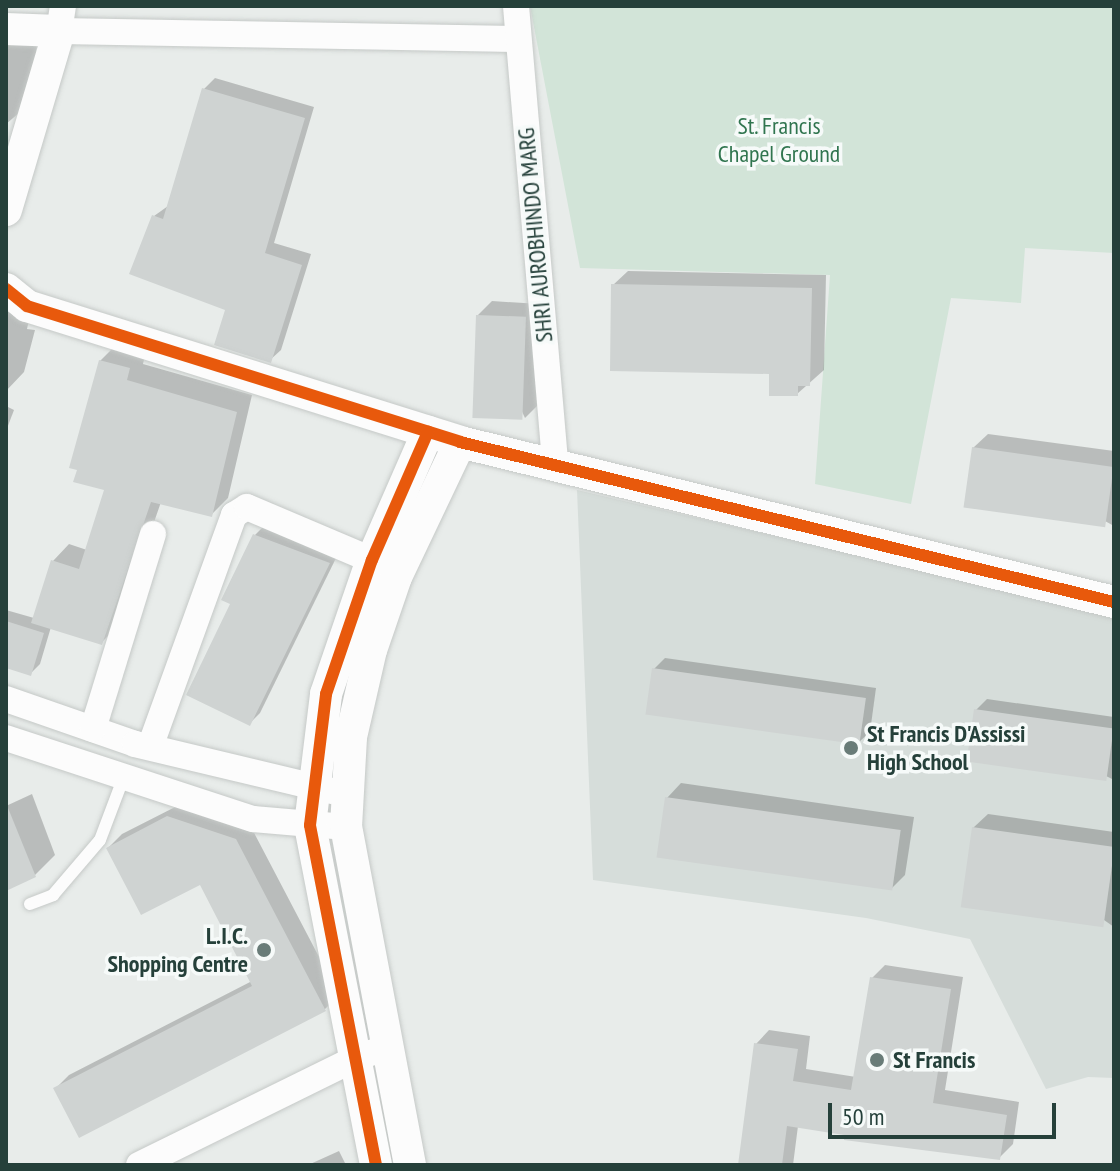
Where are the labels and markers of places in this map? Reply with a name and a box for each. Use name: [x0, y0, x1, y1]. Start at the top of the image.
place label: St Francis D'Assissi High School: [867, 720, 1025, 776]
marker: St Francis D'Assissi High School: [842, 739, 860, 757]
place label: L.I.C. Shopping Centre: [107, 922, 248, 978]
marker: L.I.C. Shopping Centre: [255, 941, 273, 959]
place label: St Francis: [893, 1046, 975, 1074]
marker: St Francis: [868, 1051, 886, 1069]

